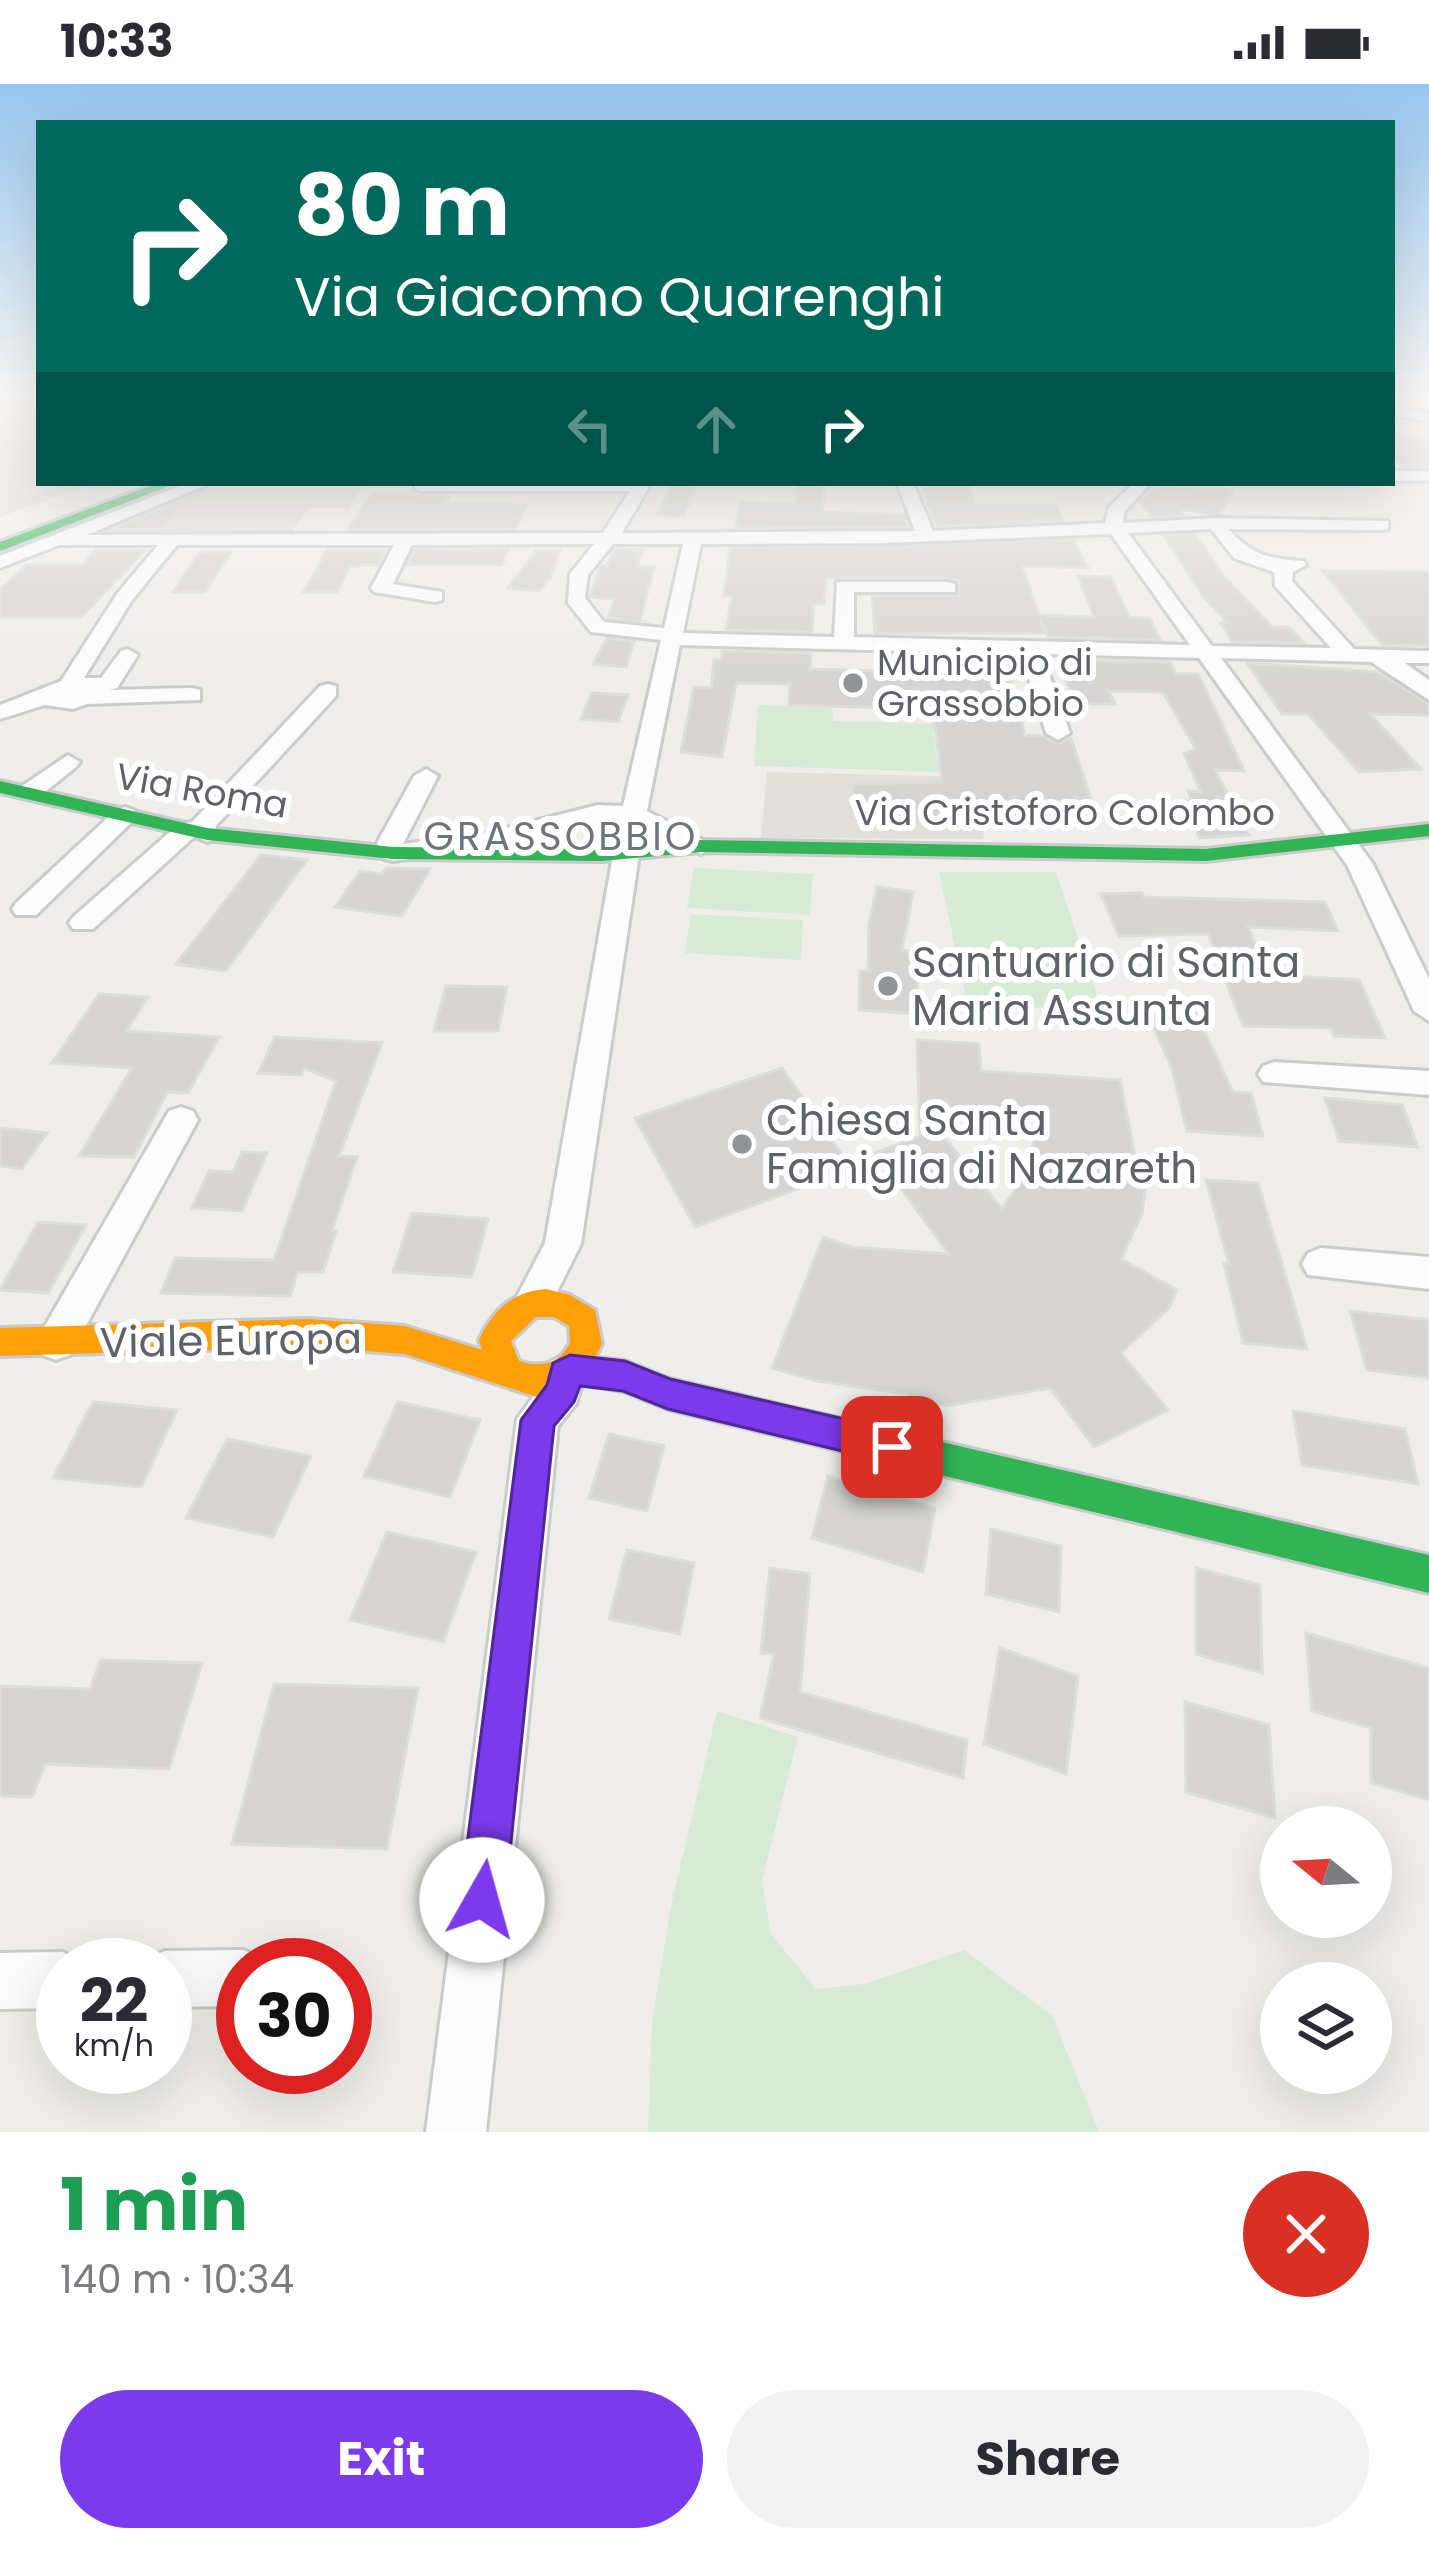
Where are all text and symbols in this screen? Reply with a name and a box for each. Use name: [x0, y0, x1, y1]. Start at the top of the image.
text: 10:33: [60, 10, 174, 73]
text: 80 m: [294, 147, 510, 264]
icon: right: [96, 168, 252, 324]
text: Via Giacomo Quarenghi: [294, 259, 945, 335]
icon: left: [557, 396, 623, 462]
icon: ahead: [683, 396, 749, 462]
icon: right: [809, 396, 875, 462]
place label: Municipio di Grassobbio: [877, 637, 1093, 729]
marker: Municipio di Grassobbio: [840, 670, 866, 696]
street label: Via Roma: [112, 750, 292, 831]
street label: Via Cristoforo Colombo: [855, 787, 1275, 838]
district label: GRASSOBBIO: [424, 809, 698, 864]
place label: Santuario di Santa Maria Assunta: [912, 933, 1300, 1040]
marker: Santuario di Santa Maria Assunta: [875, 973, 901, 999]
place label: Chiesa Santa Famiglia di Nazareth: [766, 1091, 1197, 1198]
marker: Chiesa Santa Famiglia di Nazareth: [729, 1131, 755, 1157]
street label: Viale Europa: [99, 1309, 363, 1372]
pin: [841, 1396, 943, 1498]
icon: arrive: [859, 1414, 925, 1480]
north arrow: [1260, 1806, 1392, 1938]
map controls: [1260, 1806, 1392, 2094]
position arrow: [419, 1837, 545, 1963]
speed limit sign: 30: [216, 1938, 372, 2094]
text: 22: [80, 1959, 148, 2043]
button: layers: [1260, 1962, 1392, 2094]
text: km/h: [74, 2024, 154, 2067]
text: 1 min: [60, 2154, 248, 2255]
button: close: [1243, 2171, 1369, 2297]
text: 140 m · 10:34: [60, 2252, 294, 2307]
button: Exit: [60, 2390, 703, 2528]
button: Share: [727, 2390, 1369, 2528]

